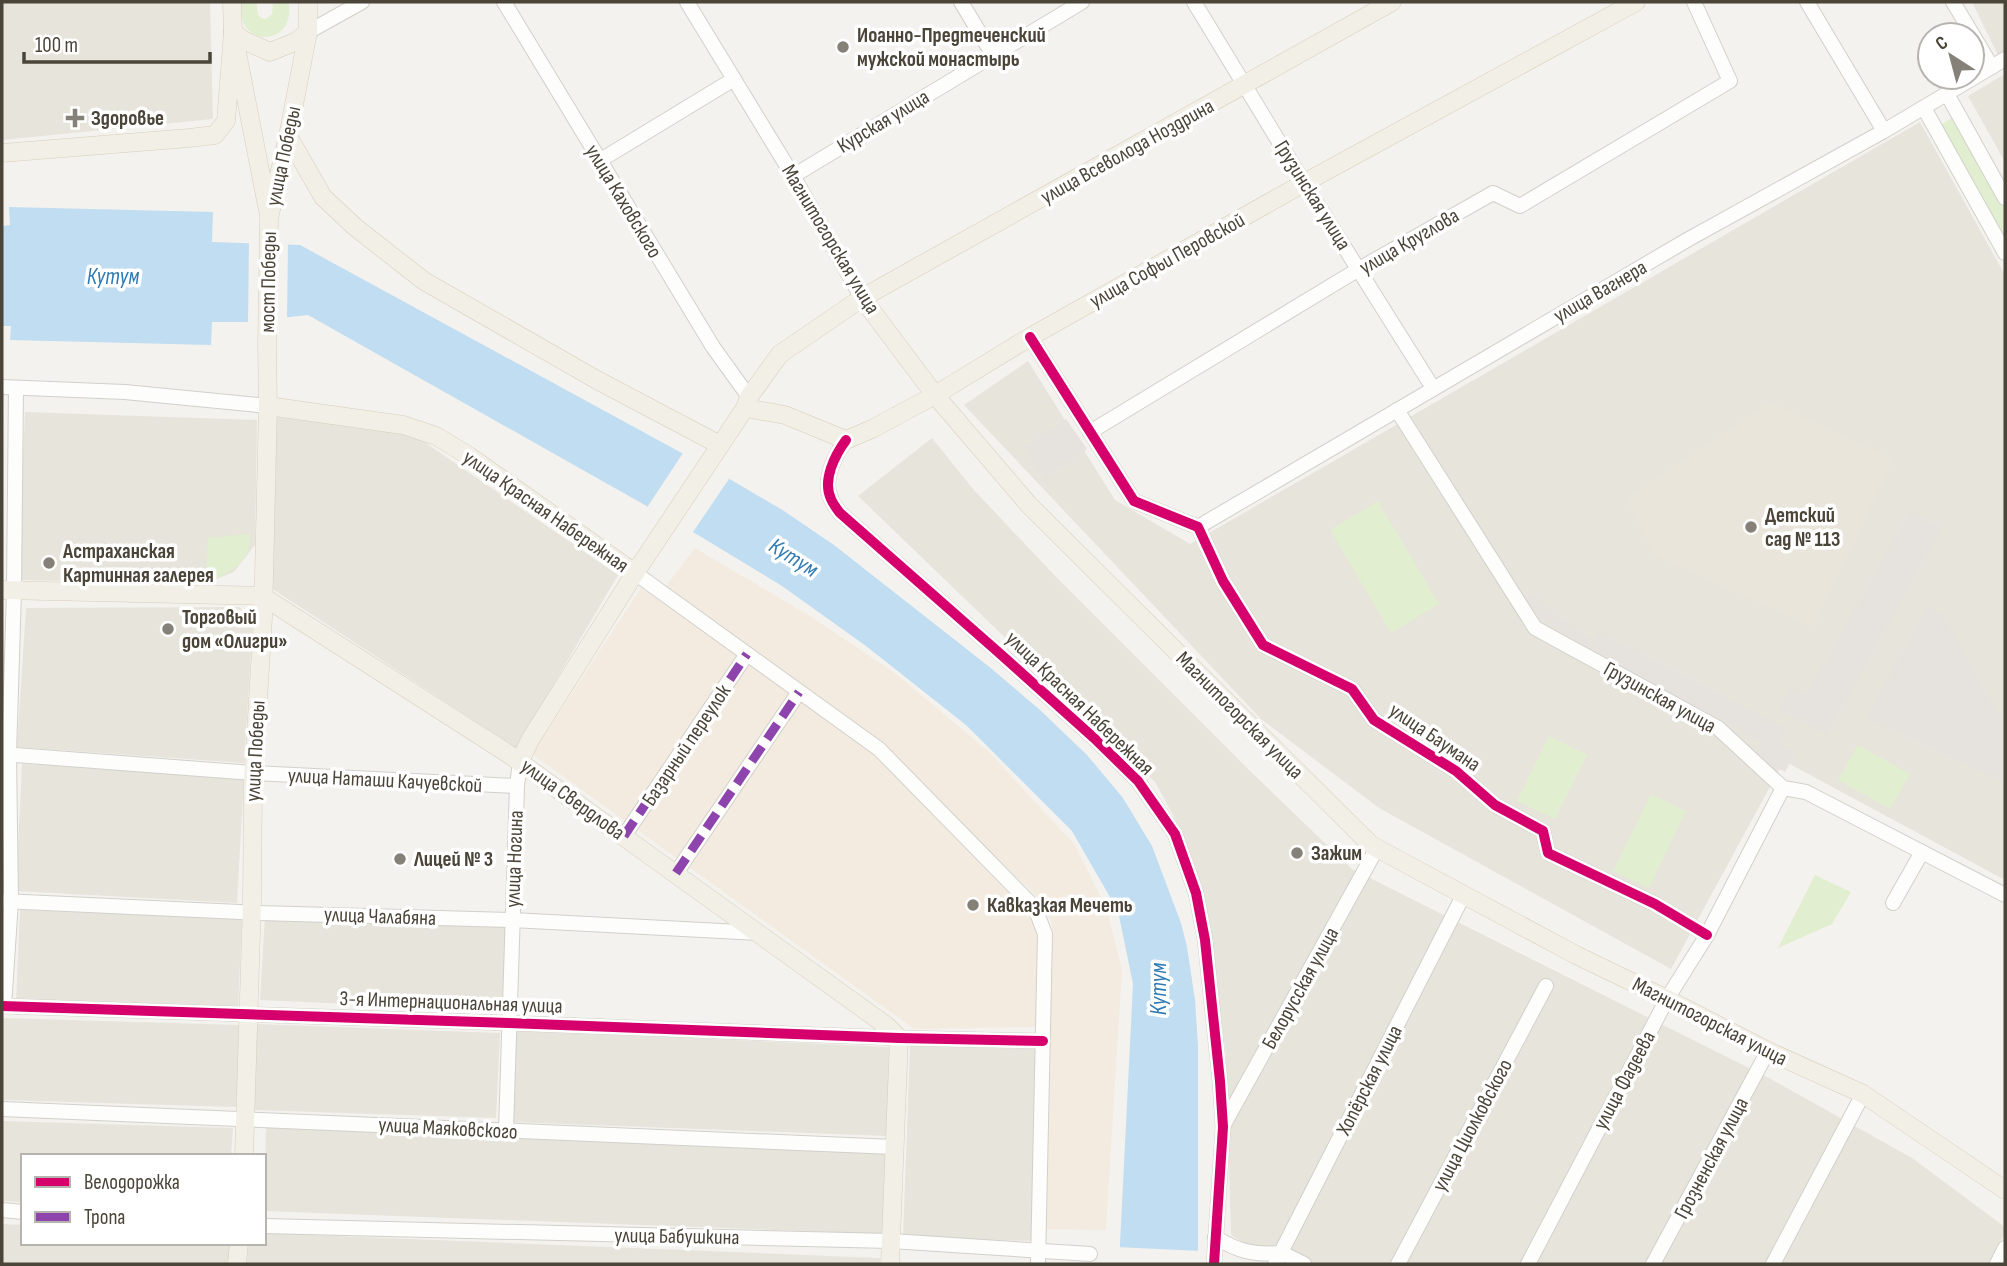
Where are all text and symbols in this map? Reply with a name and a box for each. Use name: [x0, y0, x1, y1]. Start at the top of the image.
scale bar: [24, 21, 210, 65]
north arrow: [1916, 21, 1986, 91]
place label: Иоанно-Предтеченский мужской монастырь: [857, 23, 1046, 72]
text: С: [1931, 31, 1953, 56]
text: 100 m: [35, 33, 78, 58]
marker: Иоанно-Предтеченский мужской монастырь: [835, 39, 851, 55]
street label: Курская улица: [833, 84, 934, 159]
street label: улица Всеволода Ноздрина: [1036, 93, 1218, 209]
street label: улица Победы: [261, 104, 306, 208]
place label: Здоровье: [91, 106, 164, 131]
marker: Здоровье: [65, 108, 85, 128]
street label: Грузинская улица: [1269, 136, 1356, 255]
street label: улица Каховского: [580, 140, 667, 263]
street label: Магнитогорская улица: [776, 160, 885, 319]
street label: улица Круглова: [1355, 203, 1464, 280]
street label: улица Софьи Перовской: [1085, 207, 1249, 313]
street label: мост Победы: [255, 231, 282, 333]
street label: улица Вагнера: [1549, 255, 1651, 328]
water label: Кутум: [87, 263, 139, 291]
street label: улица Красная Набережная: [458, 445, 633, 578]
place label: Детский сад № 113: [1765, 503, 1840, 552]
marker: Детский сад № 113: [1743, 519, 1759, 535]
water label: Кутум: [764, 532, 823, 584]
place label: Астраханская Картинная галерея: [62, 539, 214, 588]
marker: Астраханская Картинная галерея: [41, 555, 57, 571]
place label: Торговый дом «Олигри»: [182, 605, 287, 654]
marker: Торговый дом «Олигри»: [160, 621, 176, 637]
street label: улица Красная Набережная: [1000, 626, 1159, 781]
street label: Магнитогорская улица: [1171, 646, 1309, 784]
street label: Грузинская улица: [1599, 656, 1720, 739]
street label: Базарный переулок: [637, 680, 736, 811]
street label: улица Баумана: [1384, 698, 1485, 777]
street label: улица Победы: [240, 700, 271, 802]
street label: улица Свердлова: [516, 753, 629, 845]
street label: улица Наташи Качуевской: [287, 763, 483, 798]
street label: улица Ногина: [500, 810, 529, 908]
place label: Зажим: [1311, 841, 1362, 866]
marker: Зажим: [1289, 845, 1305, 861]
place label: Лицей № 3: [413, 847, 493, 872]
marker: Лицей № 3: [392, 851, 408, 867]
place label: Кавказкая Мечеть: [987, 893, 1133, 918]
marker: Кавказкая Мечеть: [965, 897, 981, 913]
street label: улица Чалабяна: [323, 902, 437, 931]
street label: Белорусская улица: [1257, 923, 1344, 1054]
water label: Кутум: [1145, 963, 1173, 1015]
street label: Магнитогорская улица: [1628, 972, 1791, 1071]
street label: 3-я Интернациональная улица: [339, 986, 563, 1019]
street label: Хопёрская улица: [1331, 1021, 1408, 1140]
street label: улица Фадеева: [1588, 1027, 1661, 1134]
street label: улица Циолковского: [1427, 1055, 1518, 1196]
street label: Грозненская улица: [1669, 1093, 1754, 1223]
street label: улица Маяковского: [378, 1112, 518, 1145]
legend: [21, 1154, 266, 1245]
text: Велодорожка: [84, 1170, 180, 1195]
text: Тропа: [84, 1205, 125, 1230]
street label: улица Бабушкина: [614, 1223, 740, 1250]

